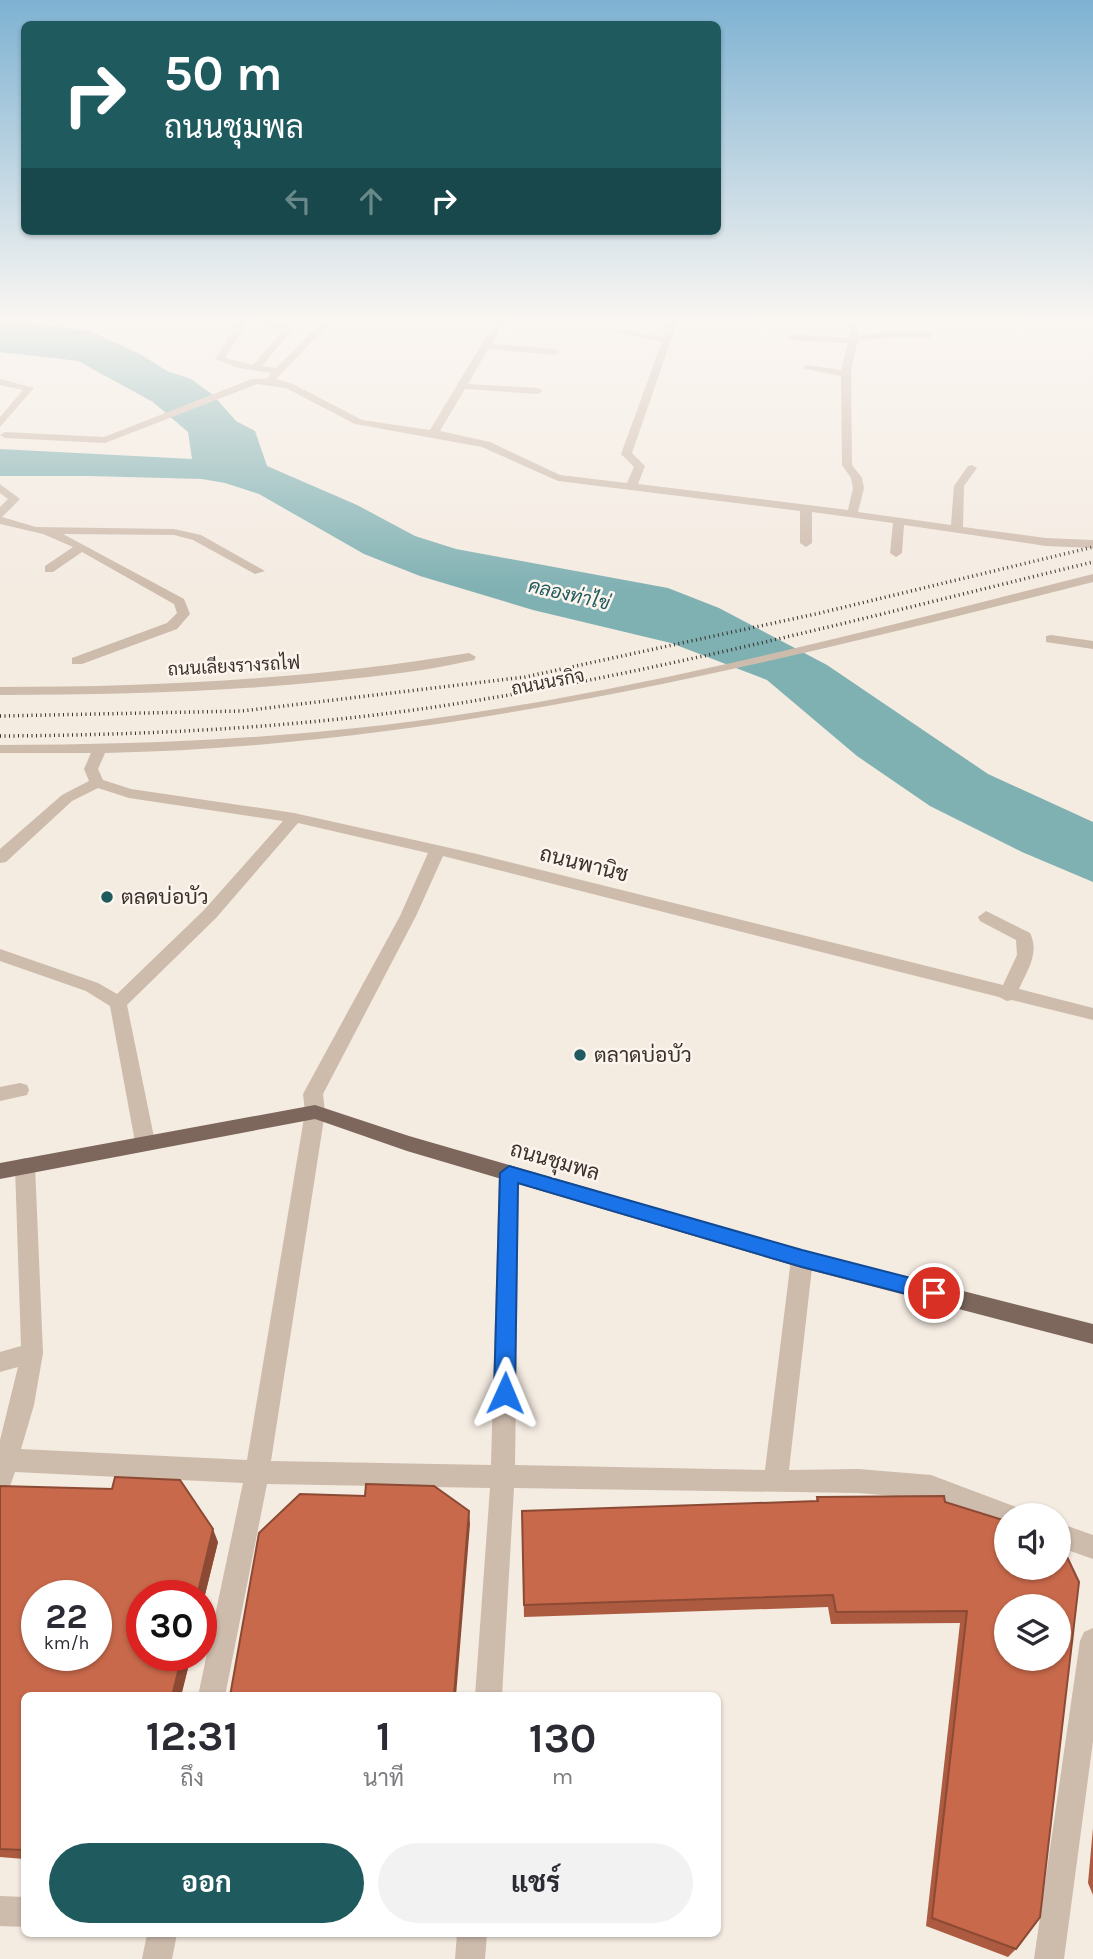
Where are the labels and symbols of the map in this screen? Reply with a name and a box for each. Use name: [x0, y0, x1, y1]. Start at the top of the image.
water label: คลองท่าไข่: [526, 573, 613, 615]
street label: ถนนเลียงรางรถไฟ: [167, 650, 301, 680]
street label: ถนนนรกิจ: [510, 664, 586, 700]
street label: ถนนพานิช: [537, 841, 631, 887]
place label: ตลดบ่อบัว: [121, 885, 209, 909]
marker: ตลดบ่อบัว: [99, 889, 115, 905]
place label: ตลาดบ่อบัว: [594, 1043, 692, 1067]
marker: ตลาดบ่อบัว: [572, 1047, 588, 1063]
street label: ถนนชุมพล: [507, 1137, 602, 1187]
pin: [904, 1263, 964, 1323]
position arrow: [468, 1356, 542, 1430]
speed limit sign: 30: [126, 1580, 217, 1671]

